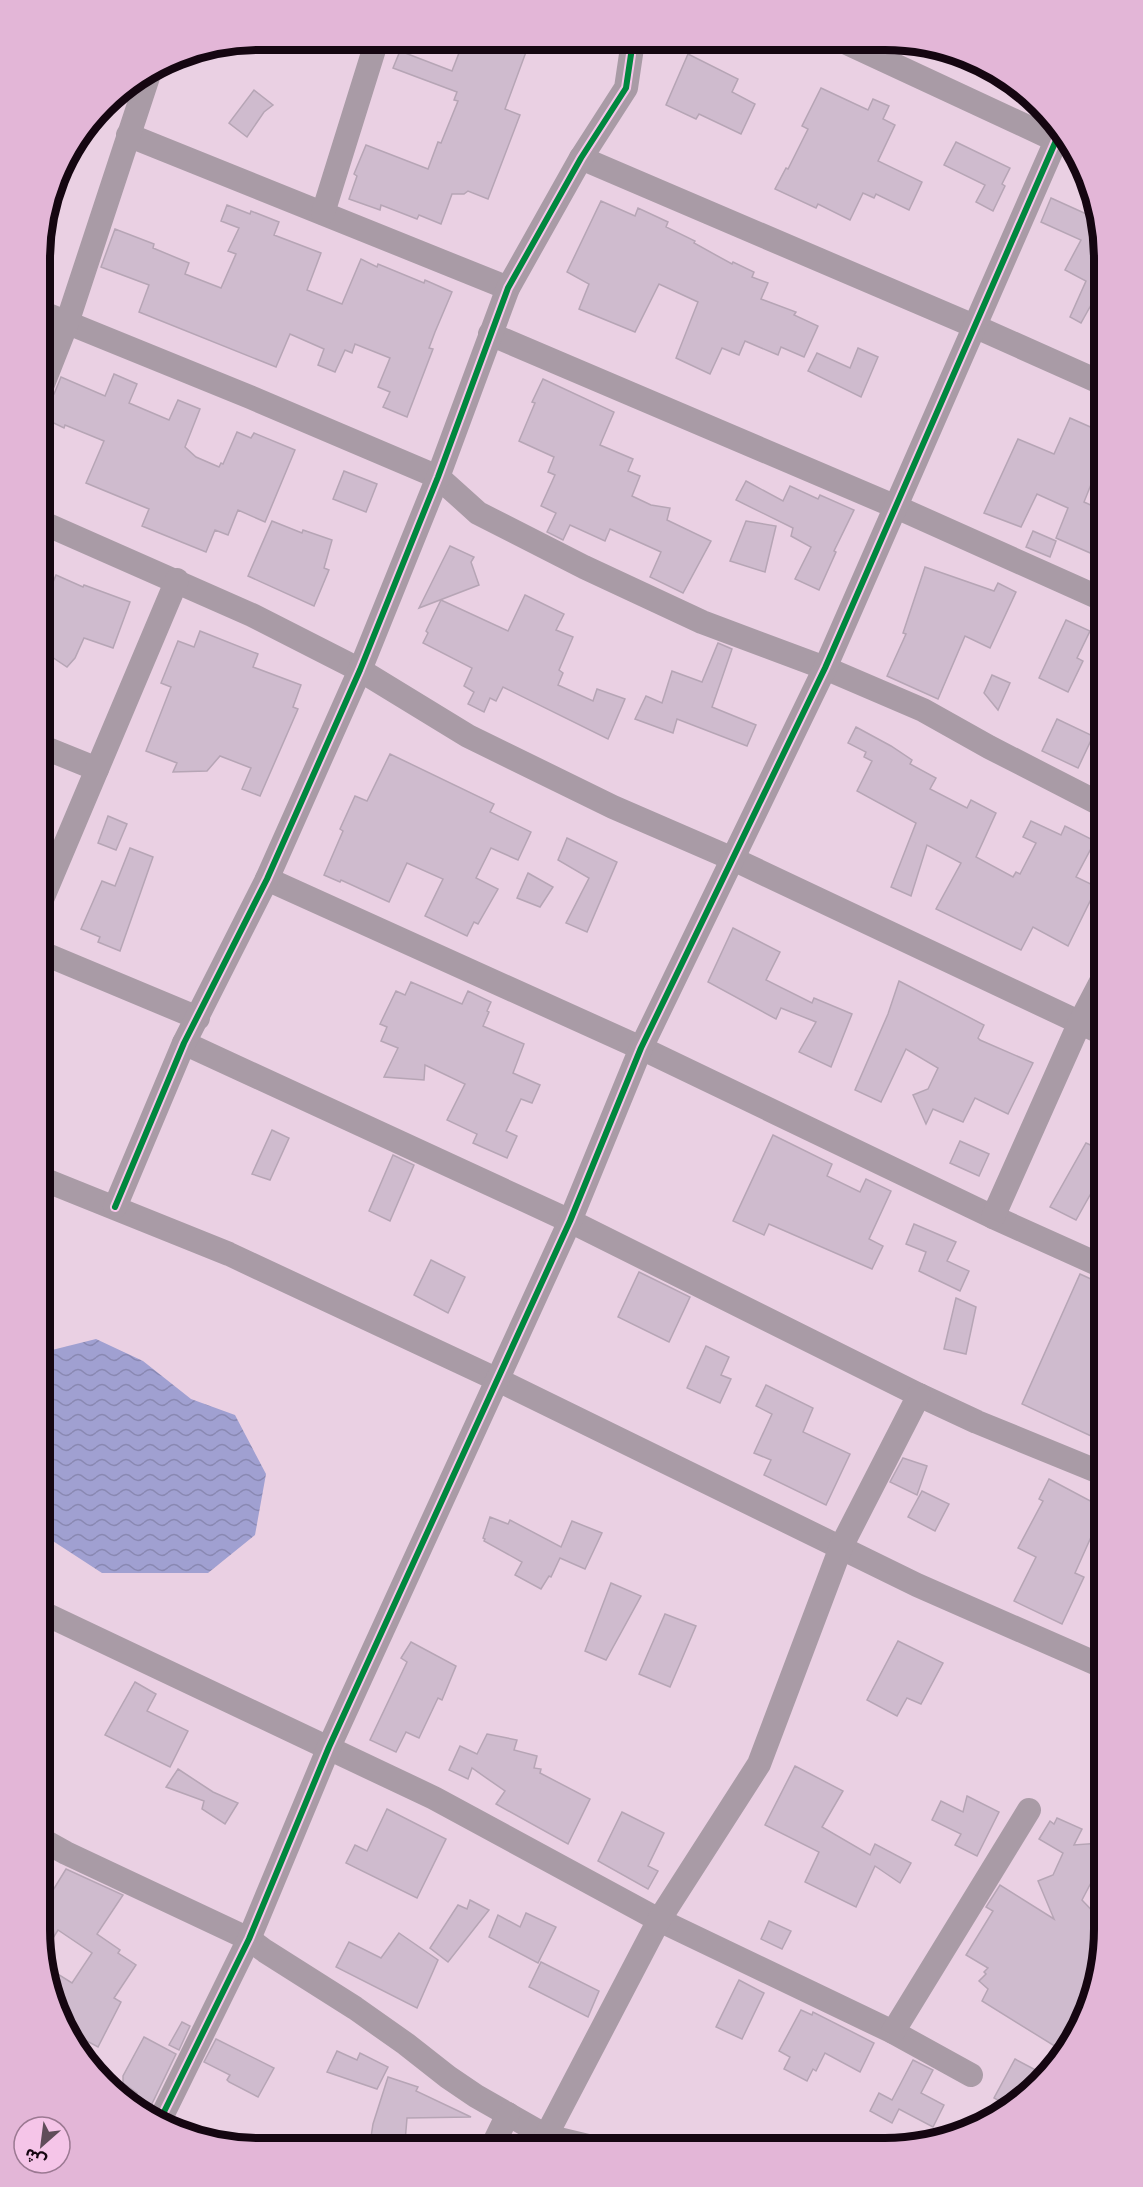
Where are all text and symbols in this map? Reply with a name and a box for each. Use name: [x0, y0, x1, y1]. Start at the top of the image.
north arrow: [12, 2115, 72, 2175]
text: ش: [21, 2144, 49, 2172]

